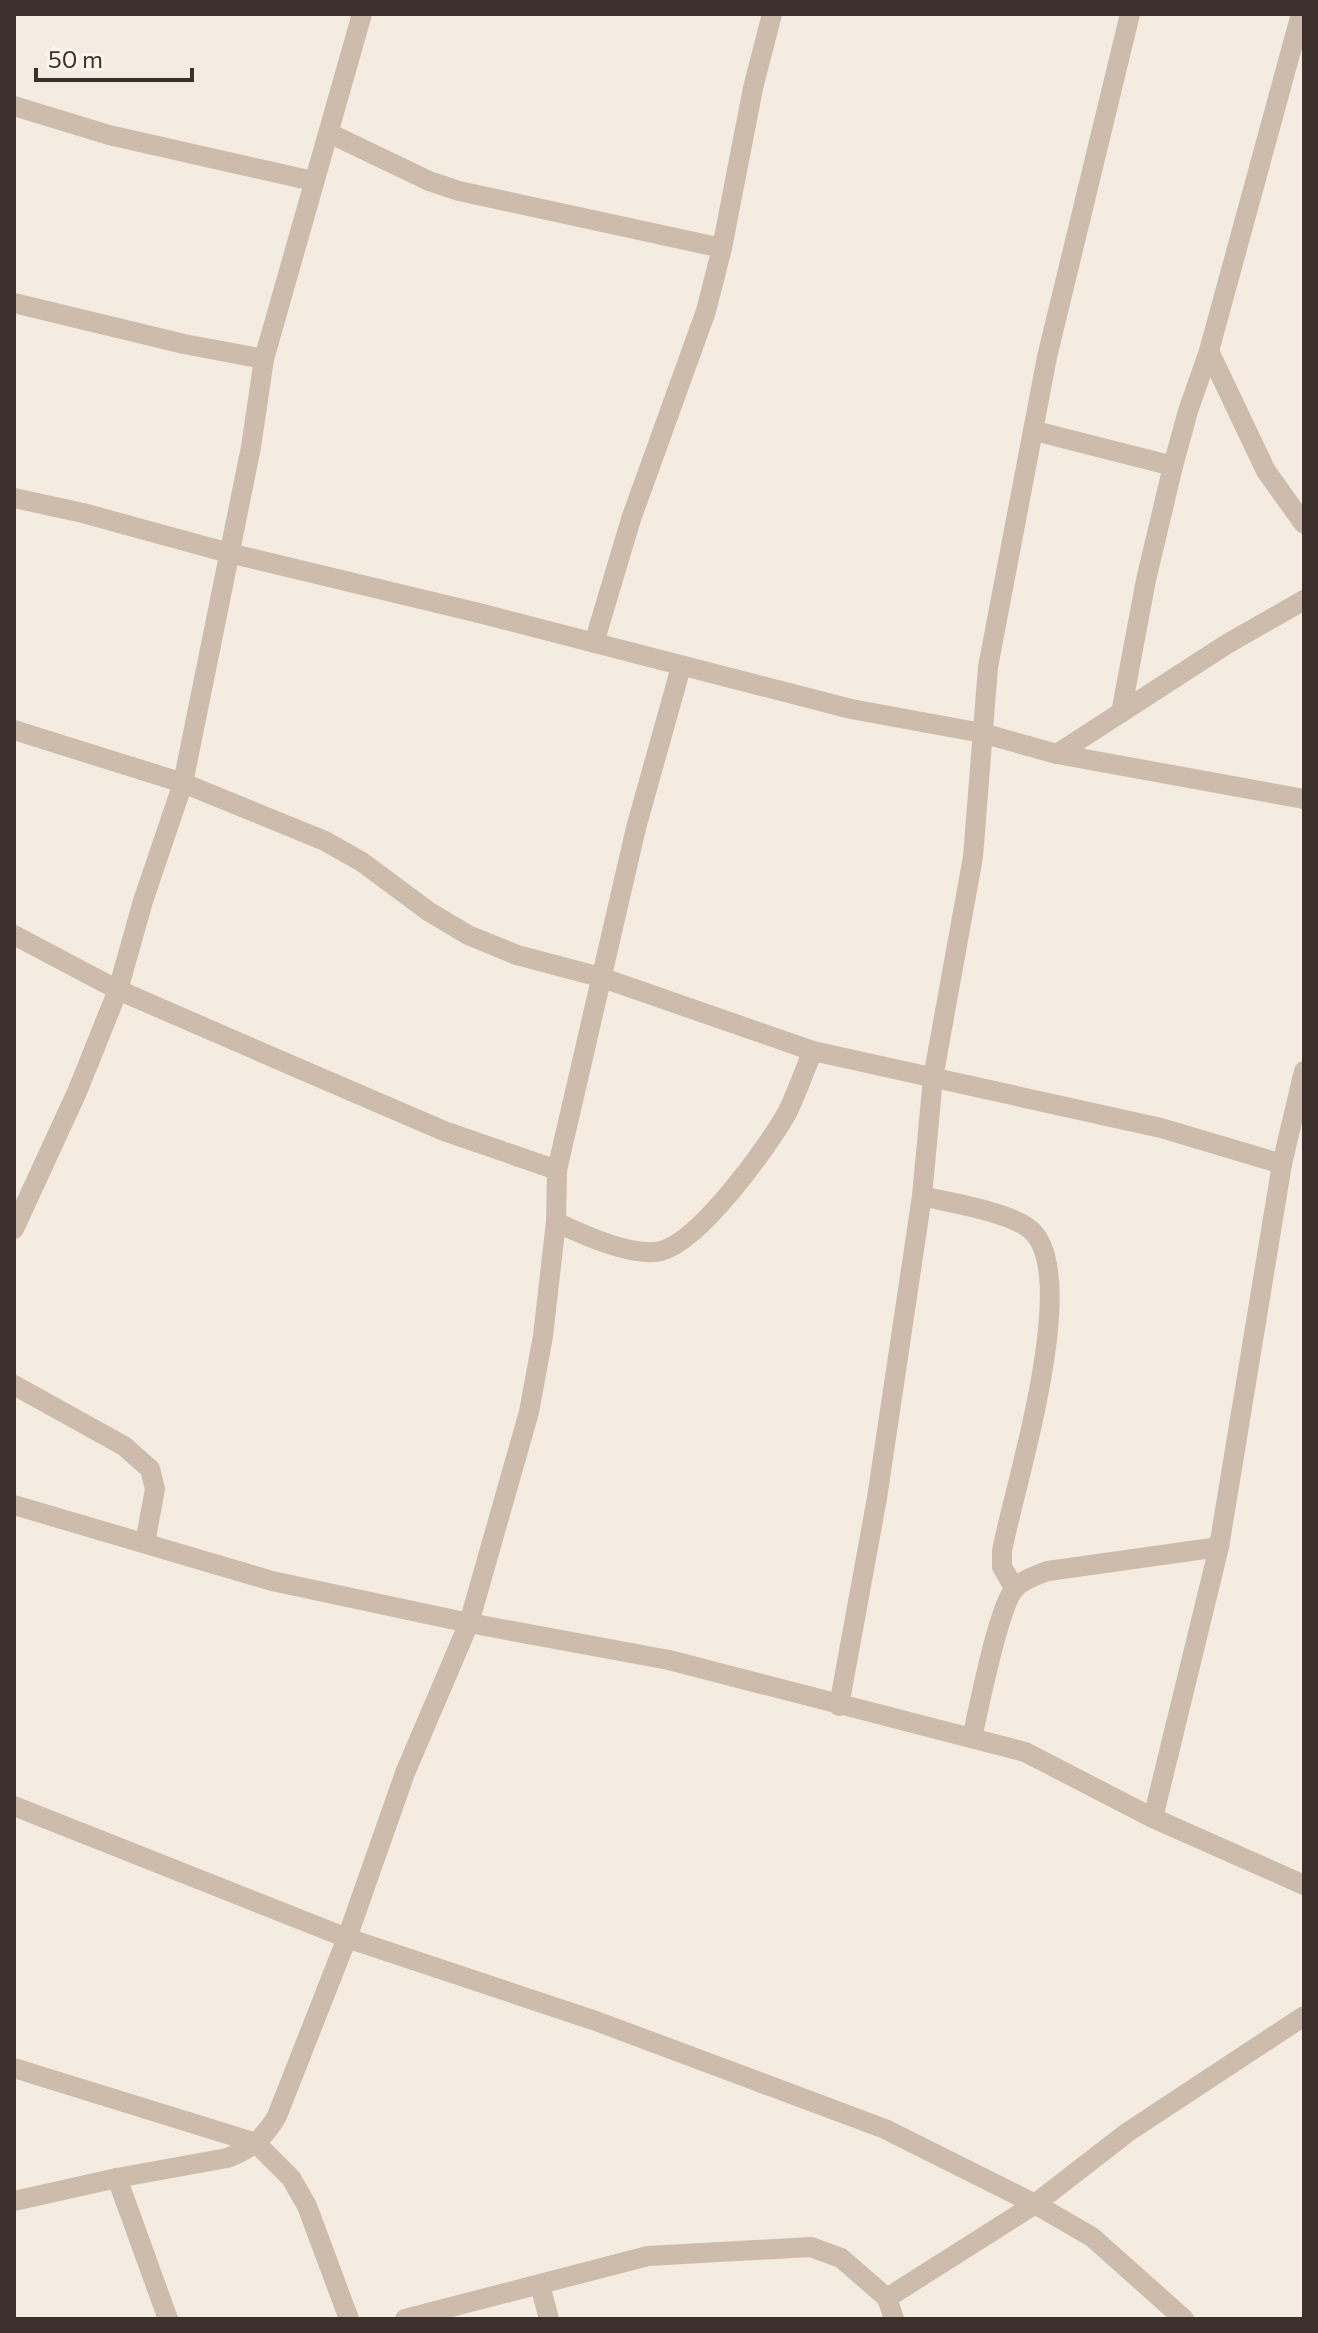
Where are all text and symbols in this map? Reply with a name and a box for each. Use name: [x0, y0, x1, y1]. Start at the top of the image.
scale bar: [36, 32, 192, 82]
text: 50 m: [48, 44, 103, 73]

